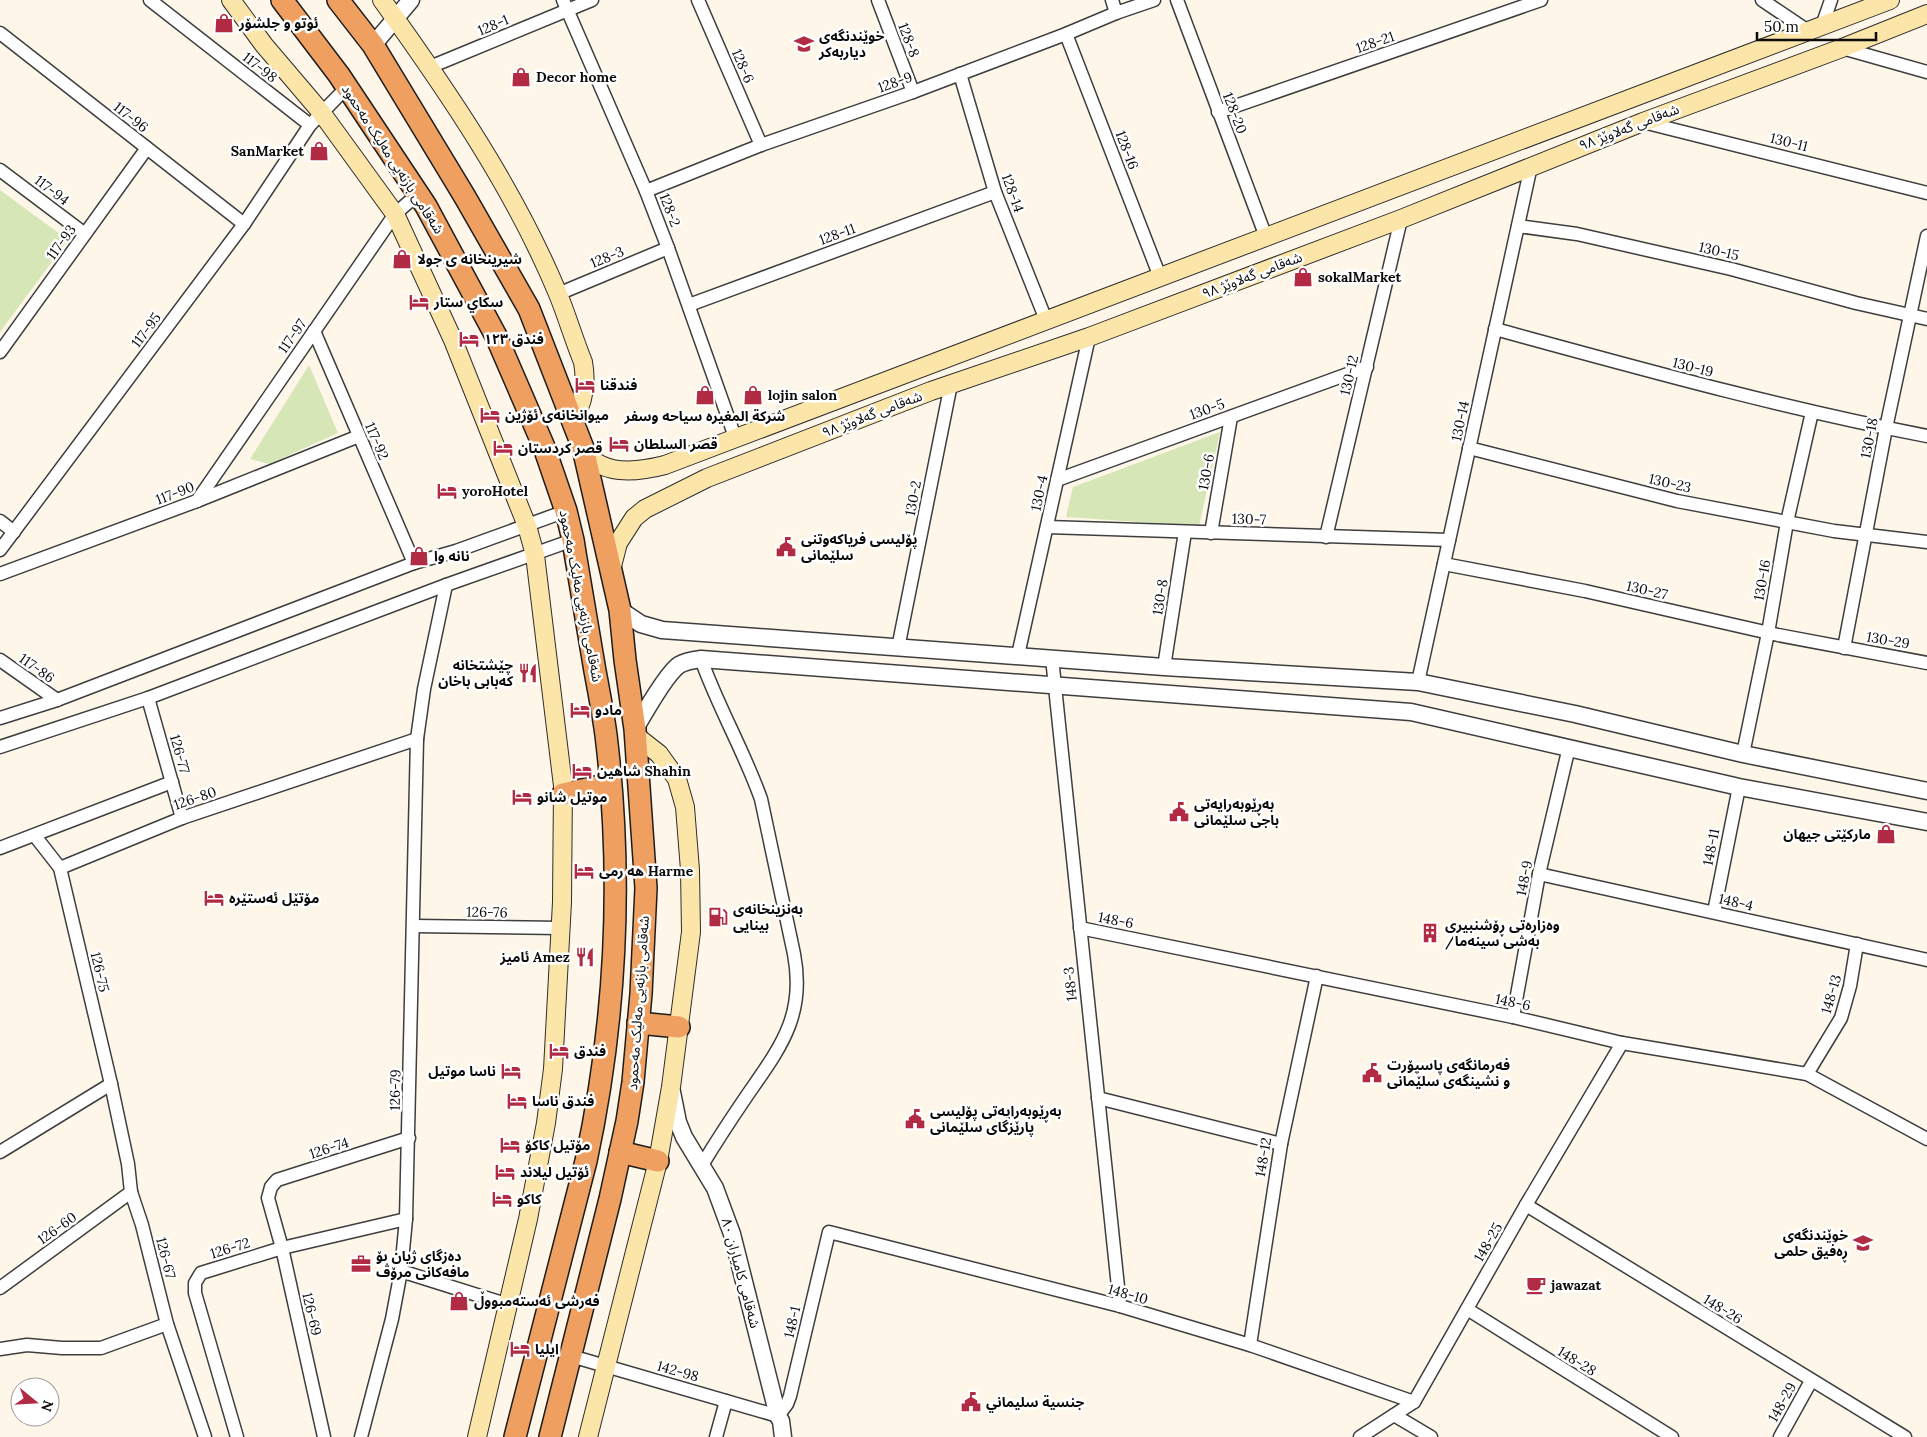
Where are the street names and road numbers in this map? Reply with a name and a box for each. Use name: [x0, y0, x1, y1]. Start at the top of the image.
street label: 128-1: [475, 10, 511, 40]
street label: 128-8: [894, 20, 924, 60]
street label: 128-21: [1353, 27, 1397, 57]
street label: 128-6: [728, 46, 758, 86]
street label: 117-98: [239, 48, 281, 86]
street label: 128-9: [875, 67, 915, 97]
street label: شەقامی بازنەیی مەلیک مەحمود: [338, 81, 448, 237]
street label: 128-20: [1219, 90, 1251, 136]
street label: 117-96: [110, 98, 152, 136]
street label: شەقامی گەلاوێژ ٩٨: [1576, 100, 1682, 154]
street label: 128-16: [1111, 128, 1143, 172]
street label: 130-11: [1768, 129, 1810, 155]
street label: 117-94: [31, 171, 73, 209]
street label: 128-14: [998, 171, 1028, 215]
street label: 128-2: [655, 191, 685, 229]
street label: 128-11: [816, 219, 858, 249]
street label: 117-93: [42, 221, 80, 263]
street label: 130-15: [1697, 238, 1741, 264]
street label: 128-3: [587, 242, 627, 272]
street label: شەقامی گەلاوێژ ٩٨: [1199, 248, 1305, 302]
street label: 117-95: [127, 309, 165, 351]
street label: 117-97: [274, 315, 310, 356]
street label: 130-12: [1336, 353, 1362, 397]
street label: 130-19: [1671, 353, 1715, 381]
street label: شەقامی گەلاوێژ ٩٨: [819, 387, 925, 441]
street label: 130-5: [1187, 394, 1227, 424]
street label: 130-14: [1447, 399, 1473, 443]
street label: 130-18: [1856, 416, 1882, 460]
street label: 117-92: [361, 420, 393, 462]
street label: 130-6: [1194, 452, 1218, 492]
street label: 130-23: [1647, 469, 1693, 497]
street label: 130-4: [1026, 473, 1052, 512]
street label: 117-90: [153, 477, 197, 509]
street label: 130-2: [901, 479, 925, 517]
street label: شەقامی بازنەیی مەلیک مەحمود: [555, 508, 607, 684]
street label: 130-7: [1232, 509, 1267, 529]
street label: 130-16: [1750, 558, 1774, 602]
street label: 130-27: [1625, 577, 1670, 604]
street label: 130-8: [1148, 578, 1172, 616]
street label: 130-29: [1865, 627, 1911, 653]
street label: 117-86: [16, 649, 58, 687]
street label: 126-77: [166, 732, 194, 776]
street label: 126-80: [171, 782, 219, 814]
street label: 148-11: [1699, 827, 1723, 867]
street label: 148-9: [1512, 859, 1536, 897]
street label: 148-4: [1717, 889, 1755, 915]
street label: 126-76: [466, 903, 508, 921]
street label: 148-6: [1097, 908, 1135, 932]
street label: شەقامی بازنەیی مەلیک مەحمود: [623, 915, 653, 1091]
street label: 126-75: [87, 950, 113, 994]
street label: 148-3: [1059, 966, 1081, 1002]
street label: 148-13: [1817, 972, 1845, 1016]
street label: 148-6: [1494, 990, 1532, 1014]
street label: 126-79: [386, 1069, 404, 1111]
street label: 126-74: [307, 1133, 351, 1163]
street label: 148-12: [1251, 1136, 1275, 1178]
street label: 126-60: [34, 1208, 80, 1248]
street label: شەقامی کامیاران ٨٠: [718, 1216, 764, 1330]
street label: 148-25: [1470, 1219, 1506, 1265]
street label: 126-72: [208, 1233, 252, 1263]
street label: 126-67: [152, 1235, 180, 1281]
street label: 148-10: [1106, 1280, 1150, 1308]
street label: 148-26: [1700, 1290, 1746, 1328]
street label: 126-69: [298, 1291, 326, 1337]
street label: 148-1: [780, 1304, 804, 1340]
street label: 148-28: [1554, 1342, 1600, 1380]
street label: 142-98: [655, 1356, 701, 1386]
street label: 148-29: [1764, 1379, 1800, 1425]

